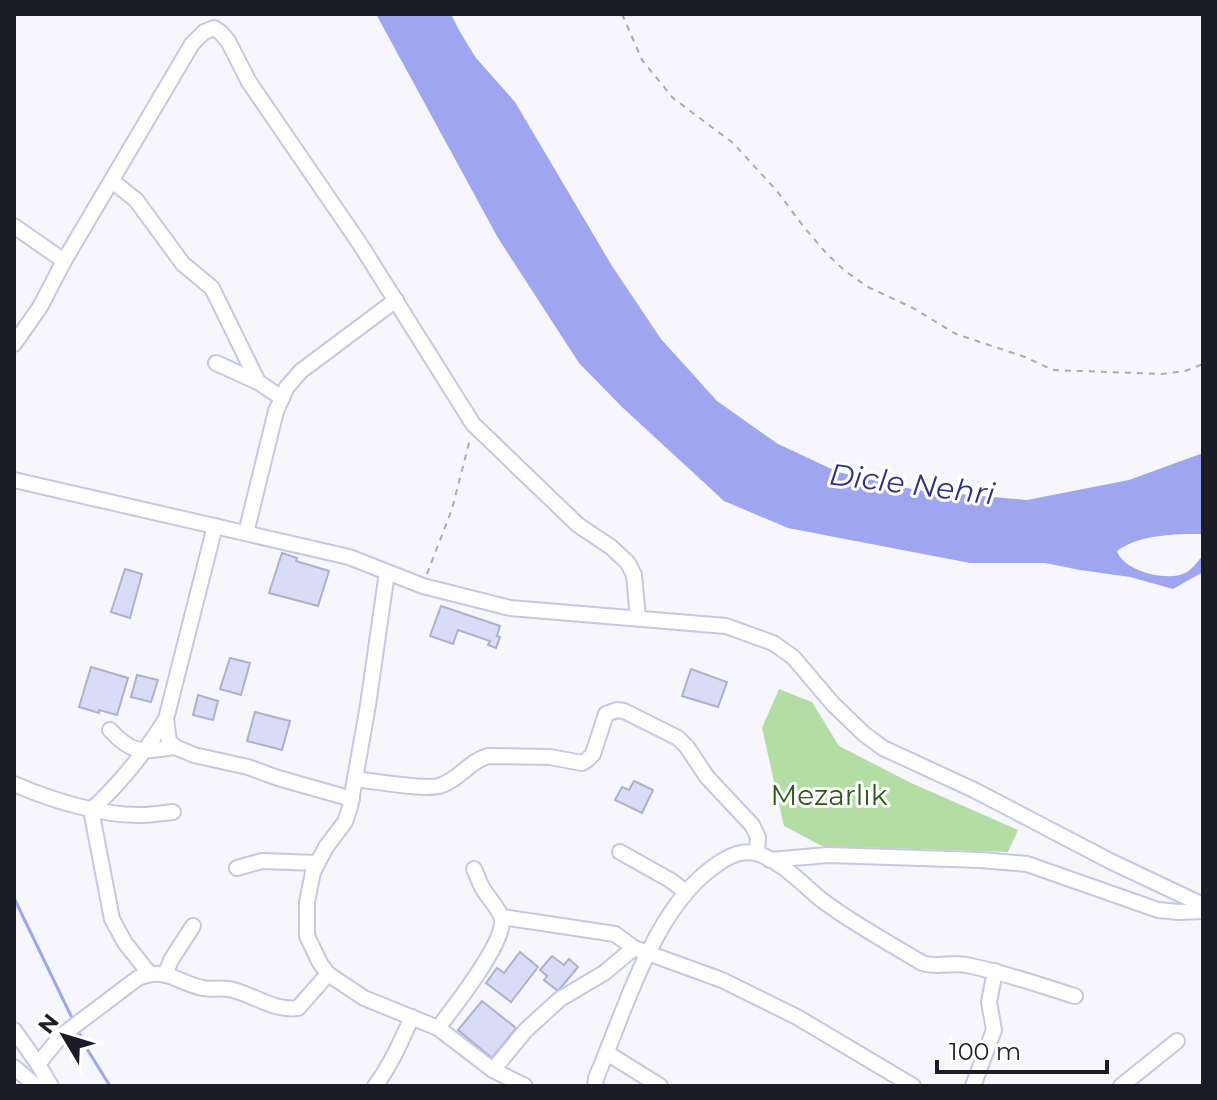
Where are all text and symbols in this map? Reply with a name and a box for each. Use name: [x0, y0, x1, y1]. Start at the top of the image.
water label: Dicle Nehri: [827, 456, 998, 513]
park label: Mezarlık: [770, 778, 888, 812]
north arrow: [24, 996, 104, 1076]
text: N: [33, 1009, 65, 1039]
scale bar: [937, 1024, 1107, 1074]
text: 100 m: [949, 1037, 1021, 1066]

